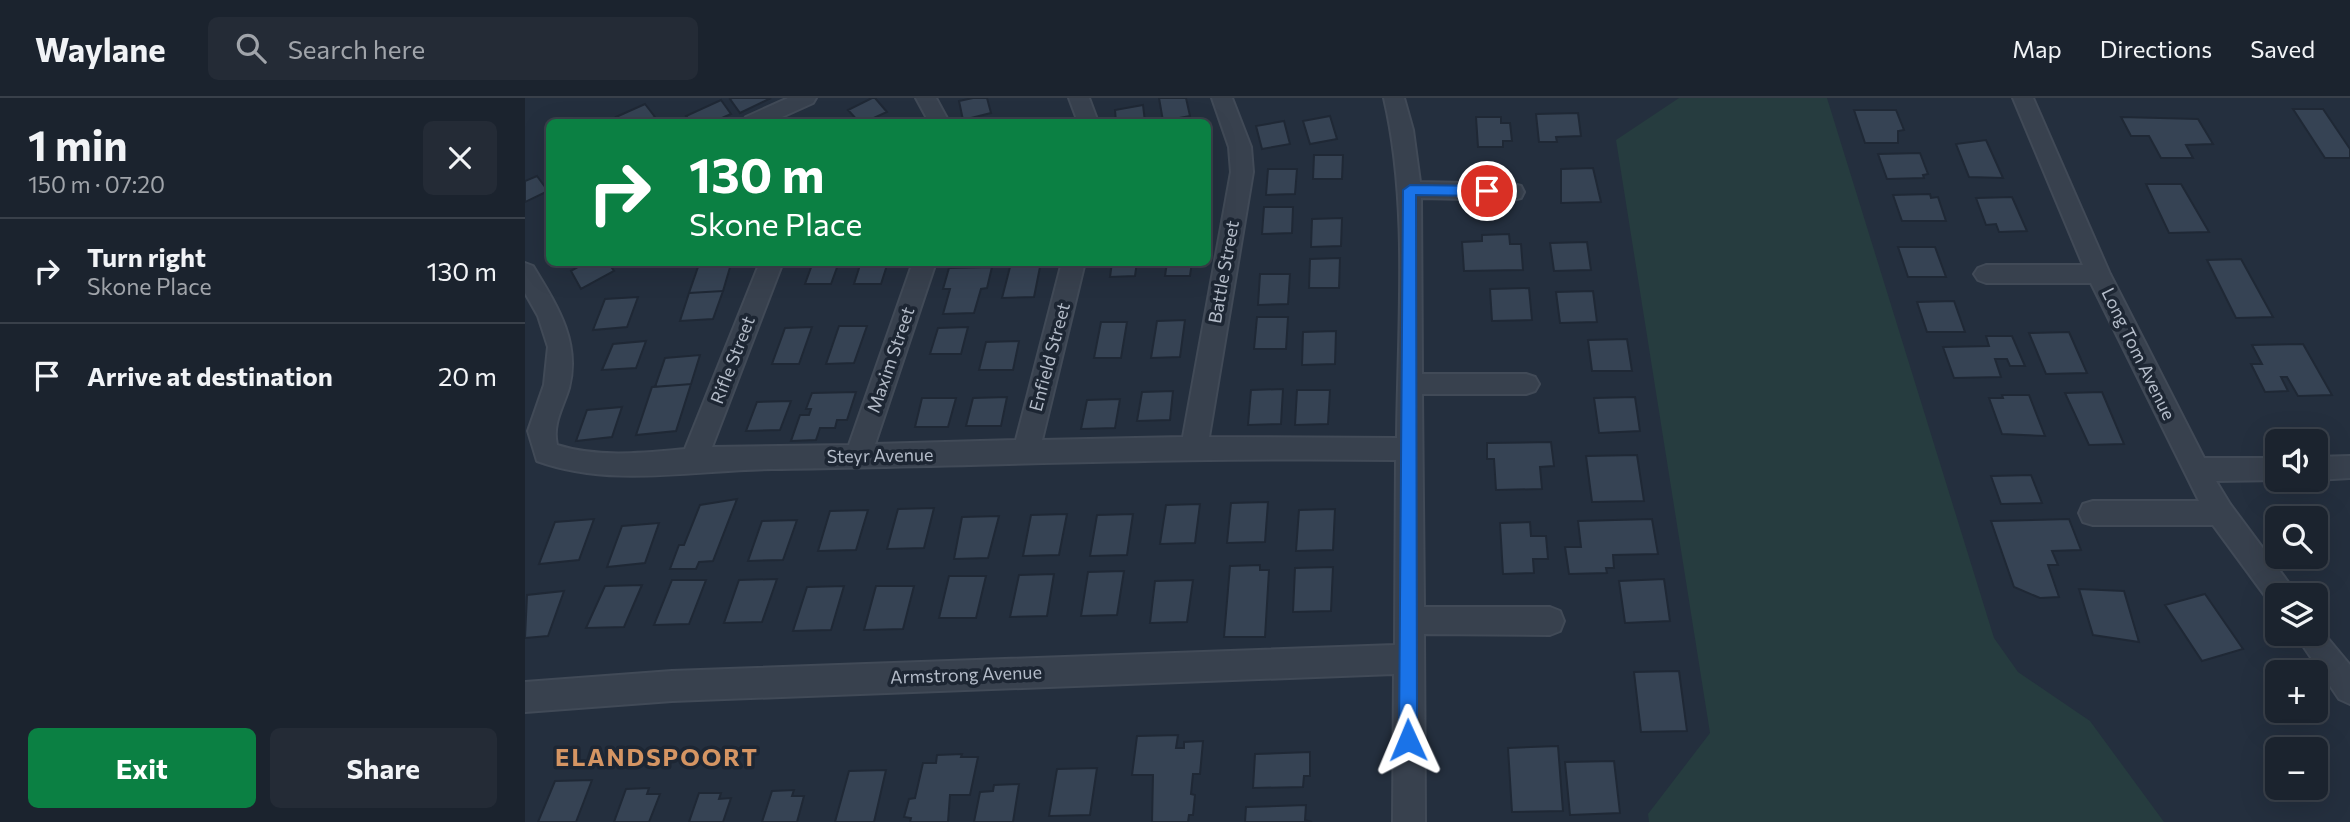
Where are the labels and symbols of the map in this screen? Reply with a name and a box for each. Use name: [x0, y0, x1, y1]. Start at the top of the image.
pin: [1457, 161, 1517, 221]
street label: Battle Street: [1203, 219, 1243, 325]
street label: Long Tom Avenue: [2097, 284, 2180, 423]
street label: Enfield Street: [1024, 300, 1074, 413]
street label: Maxim Street: [862, 304, 918, 416]
street label: Rifle Street: [705, 313, 759, 407]
street label: Steyr Avenue: [826, 443, 934, 467]
street label: Armstrong Avenue: [890, 660, 1042, 688]
position arrow: [1371, 703, 1445, 777]
district label: ELANDSPOORT: [555, 742, 759, 771]

